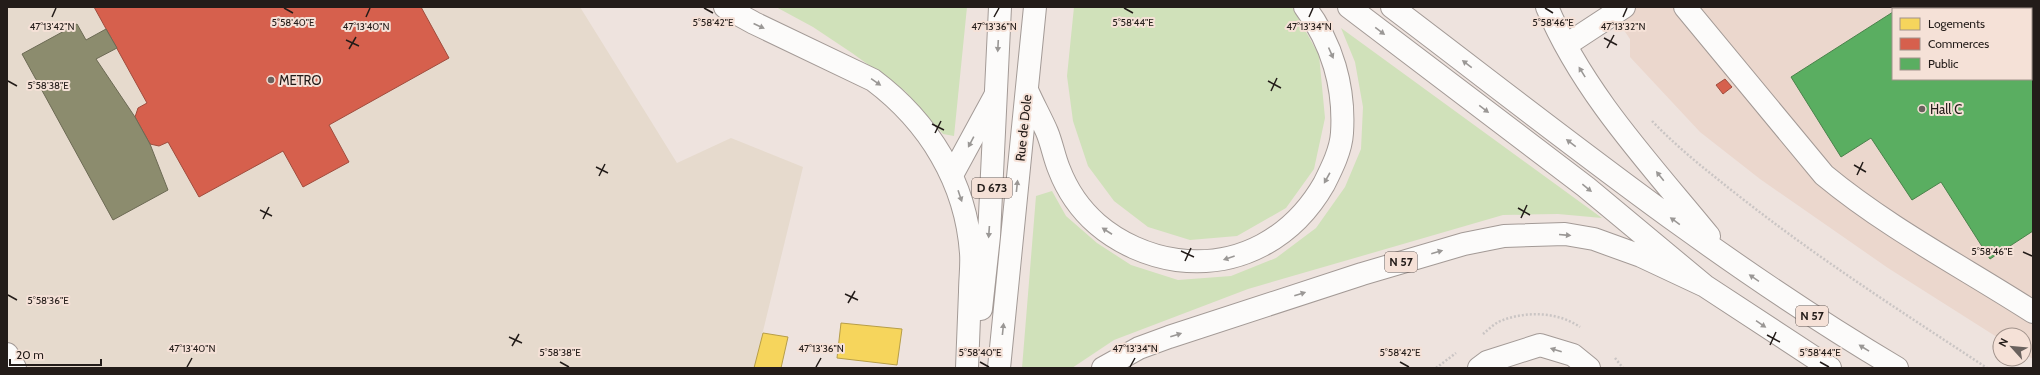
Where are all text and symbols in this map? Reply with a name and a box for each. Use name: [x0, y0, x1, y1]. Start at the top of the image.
legend: [1892, 8, 2032, 80]
text: 5°58'40"E: [272, 16, 315, 29]
text: 5°58'42"E: [692, 16, 734, 29]
text: 5°58'44"E: [1112, 16, 1154, 29]
text: 5°58'46"E: [1532, 16, 1574, 29]
text: Logements: [1928, 16, 1985, 31]
text: 47°13'42"N: [29, 20, 75, 33]
text: 47°13'40"N: [343, 20, 389, 33]
text: 47°13'36"N: [971, 20, 1017, 33]
text: 47°13'34"N: [1286, 20, 1332, 33]
text: 47°13'32"N: [1600, 20, 1646, 33]
one-way arrow: [754, 23, 765, 29]
one-way arrow: [1375, 26, 1386, 35]
text: Commerces: [1928, 36, 1989, 51]
one-way arrow: [995, 40, 1001, 53]
one-way arrow: [1328, 47, 1334, 59]
text: Public: [1928, 56, 1959, 71]
one-way arrow: [1462, 60, 1473, 68]
one-way arrow: [1579, 66, 1586, 78]
place label: METRO: [279, 72, 321, 88]
marker: METRO: [266, 75, 276, 85]
one-way arrow: [871, 78, 881, 86]
text: 5°58'38"E: [27, 79, 69, 92]
street label: Rue de Dole: [1012, 93, 1034, 162]
place label: Hall C: [1930, 101, 1962, 117]
marker: Hall C: [1917, 104, 1927, 114]
one-way arrow: [1478, 105, 1489, 113]
one-way arrow: [967, 137, 974, 148]
one-way arrow: [1565, 138, 1576, 147]
one-way arrow: [1655, 171, 1664, 181]
one-way arrow: [1323, 172, 1330, 184]
road number: D 673: [972, 178, 1012, 198]
one-way arrow: [1014, 180, 1021, 192]
one-way arrow: [1582, 184, 1593, 192]
one-way arrow: [957, 191, 963, 203]
one-way arrow: [1669, 217, 1680, 225]
one-way arrow: [986, 226, 993, 238]
one-way arrow: [1102, 227, 1112, 235]
one-way arrow: [1559, 231, 1571, 238]
text: 5°58'46"E: [1971, 245, 2013, 258]
one-way arrow: [1432, 249, 1444, 255]
road number: N 57: [1385, 252, 1417, 272]
one-way arrow: [1223, 255, 1235, 261]
one-way arrow: [1749, 274, 1760, 282]
one-way arrow: [1294, 291, 1306, 297]
text: 5°58'36"E: [27, 294, 69, 307]
road number: N 57: [1796, 306, 1828, 326]
one-way arrow: [1755, 320, 1766, 328]
one-way arrow: [1000, 323, 1006, 335]
north arrow: [1992, 327, 2032, 367]
one-way arrow: [1171, 331, 1183, 337]
text: N: [1995, 336, 2011, 349]
scale bar: [10, 341, 101, 367]
text: 47°13'40"N: [169, 342, 215, 355]
text: 47°13'36"N: [798, 342, 844, 355]
text: 47°13'34"N: [1112, 342, 1158, 355]
one-way arrow: [1858, 344, 1870, 351]
text: 5°58'38"E: [539, 346, 581, 359]
text: 5°58'40"E: [959, 346, 1002, 359]
text: 5°58'42"E: [1379, 346, 1421, 359]
one-way arrow: [1549, 346, 1561, 352]
text: 5°58'44"E: [1799, 346, 1841, 359]
text: 20 m: [16, 347, 44, 362]

